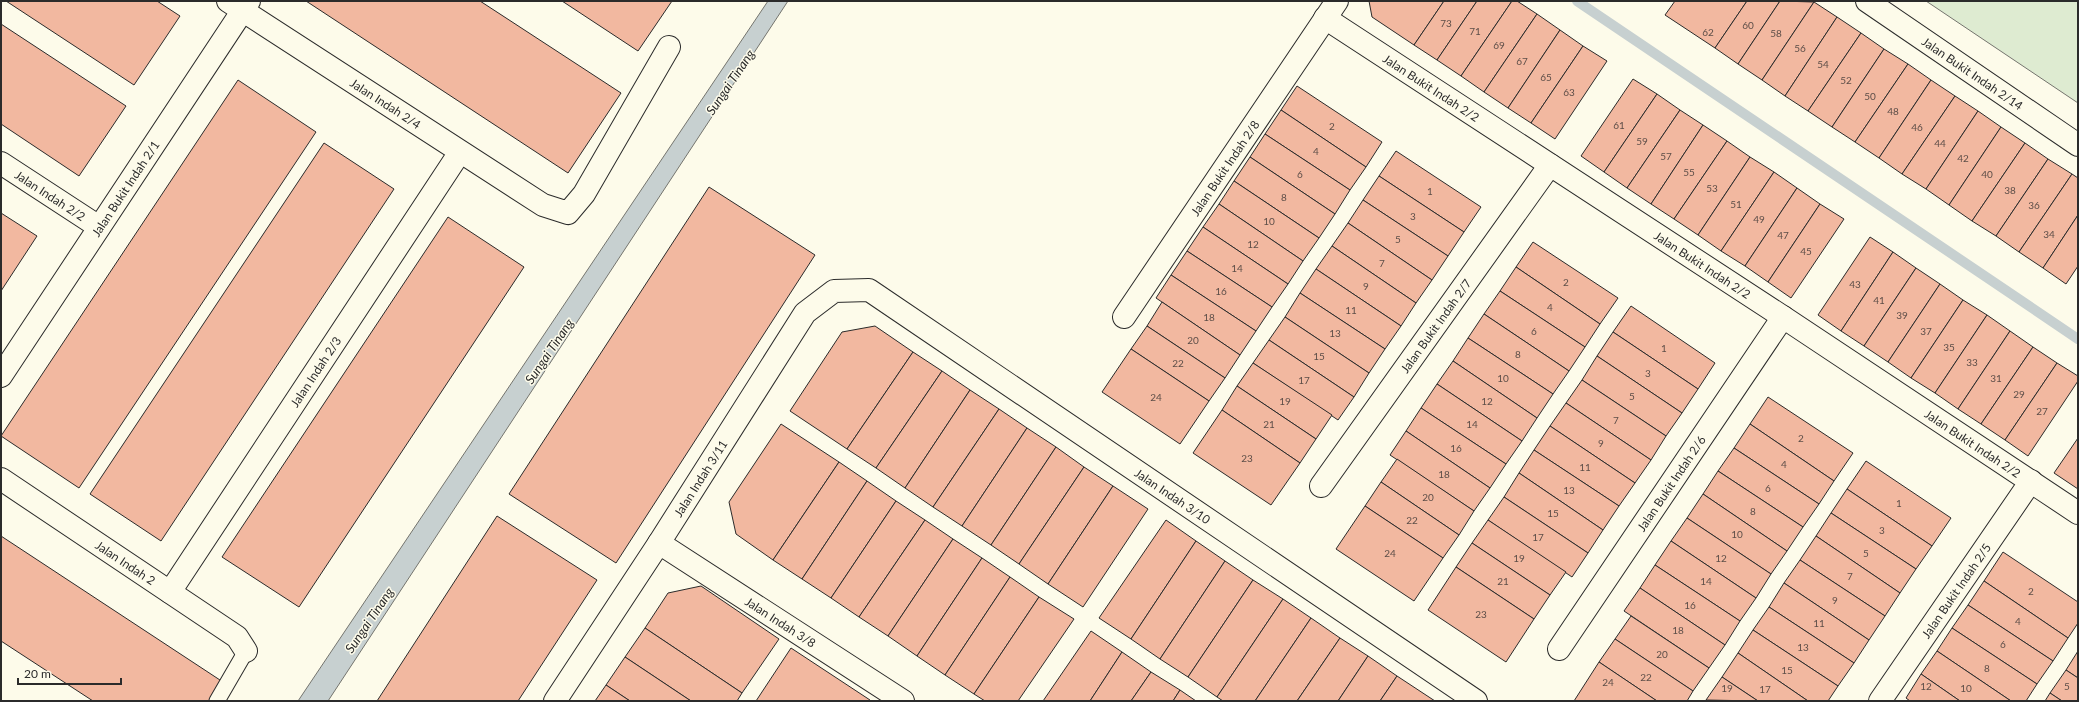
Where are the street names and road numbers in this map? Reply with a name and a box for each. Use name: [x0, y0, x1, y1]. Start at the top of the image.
street label: Jalan Bukit Indah 2/14: [1919, 33, 2026, 113]
street label: Jalan Bukit Indah 2/2: [1380, 51, 1482, 124]
street label: Jalan Indah 2/4: [348, 75, 424, 132]
street label: Jalan Bukit Indah 2/8: [1187, 117, 1262, 218]
street label: Jalan Bukit Indah 2/1: [88, 137, 162, 239]
street label: Jalan Indah 2/2: [12, 167, 89, 224]
street label: Jalan Bukit Indah 2/2: [1652, 228, 1754, 301]
street label: Jalan Bukit Indah 2/7: [1397, 276, 1474, 376]
street label: Jalan Indah 2/3: [287, 333, 344, 410]
street label: Jalan Bukit Indah 2/2: [1922, 406, 2024, 480]
street label: Jalan Bukit Indah 2/6: [1633, 433, 1708, 534]
street label: Jalan Indah 3/11: [670, 437, 730, 519]
street label: Jalan Indah 3/10: [1132, 465, 1214, 527]
street label: Jalan Indah 2: [93, 537, 158, 588]
street label: Jalan Bukit Indah 2/5: [1918, 540, 1994, 641]
street label: Jalan Indah 3/8: [743, 593, 819, 650]

